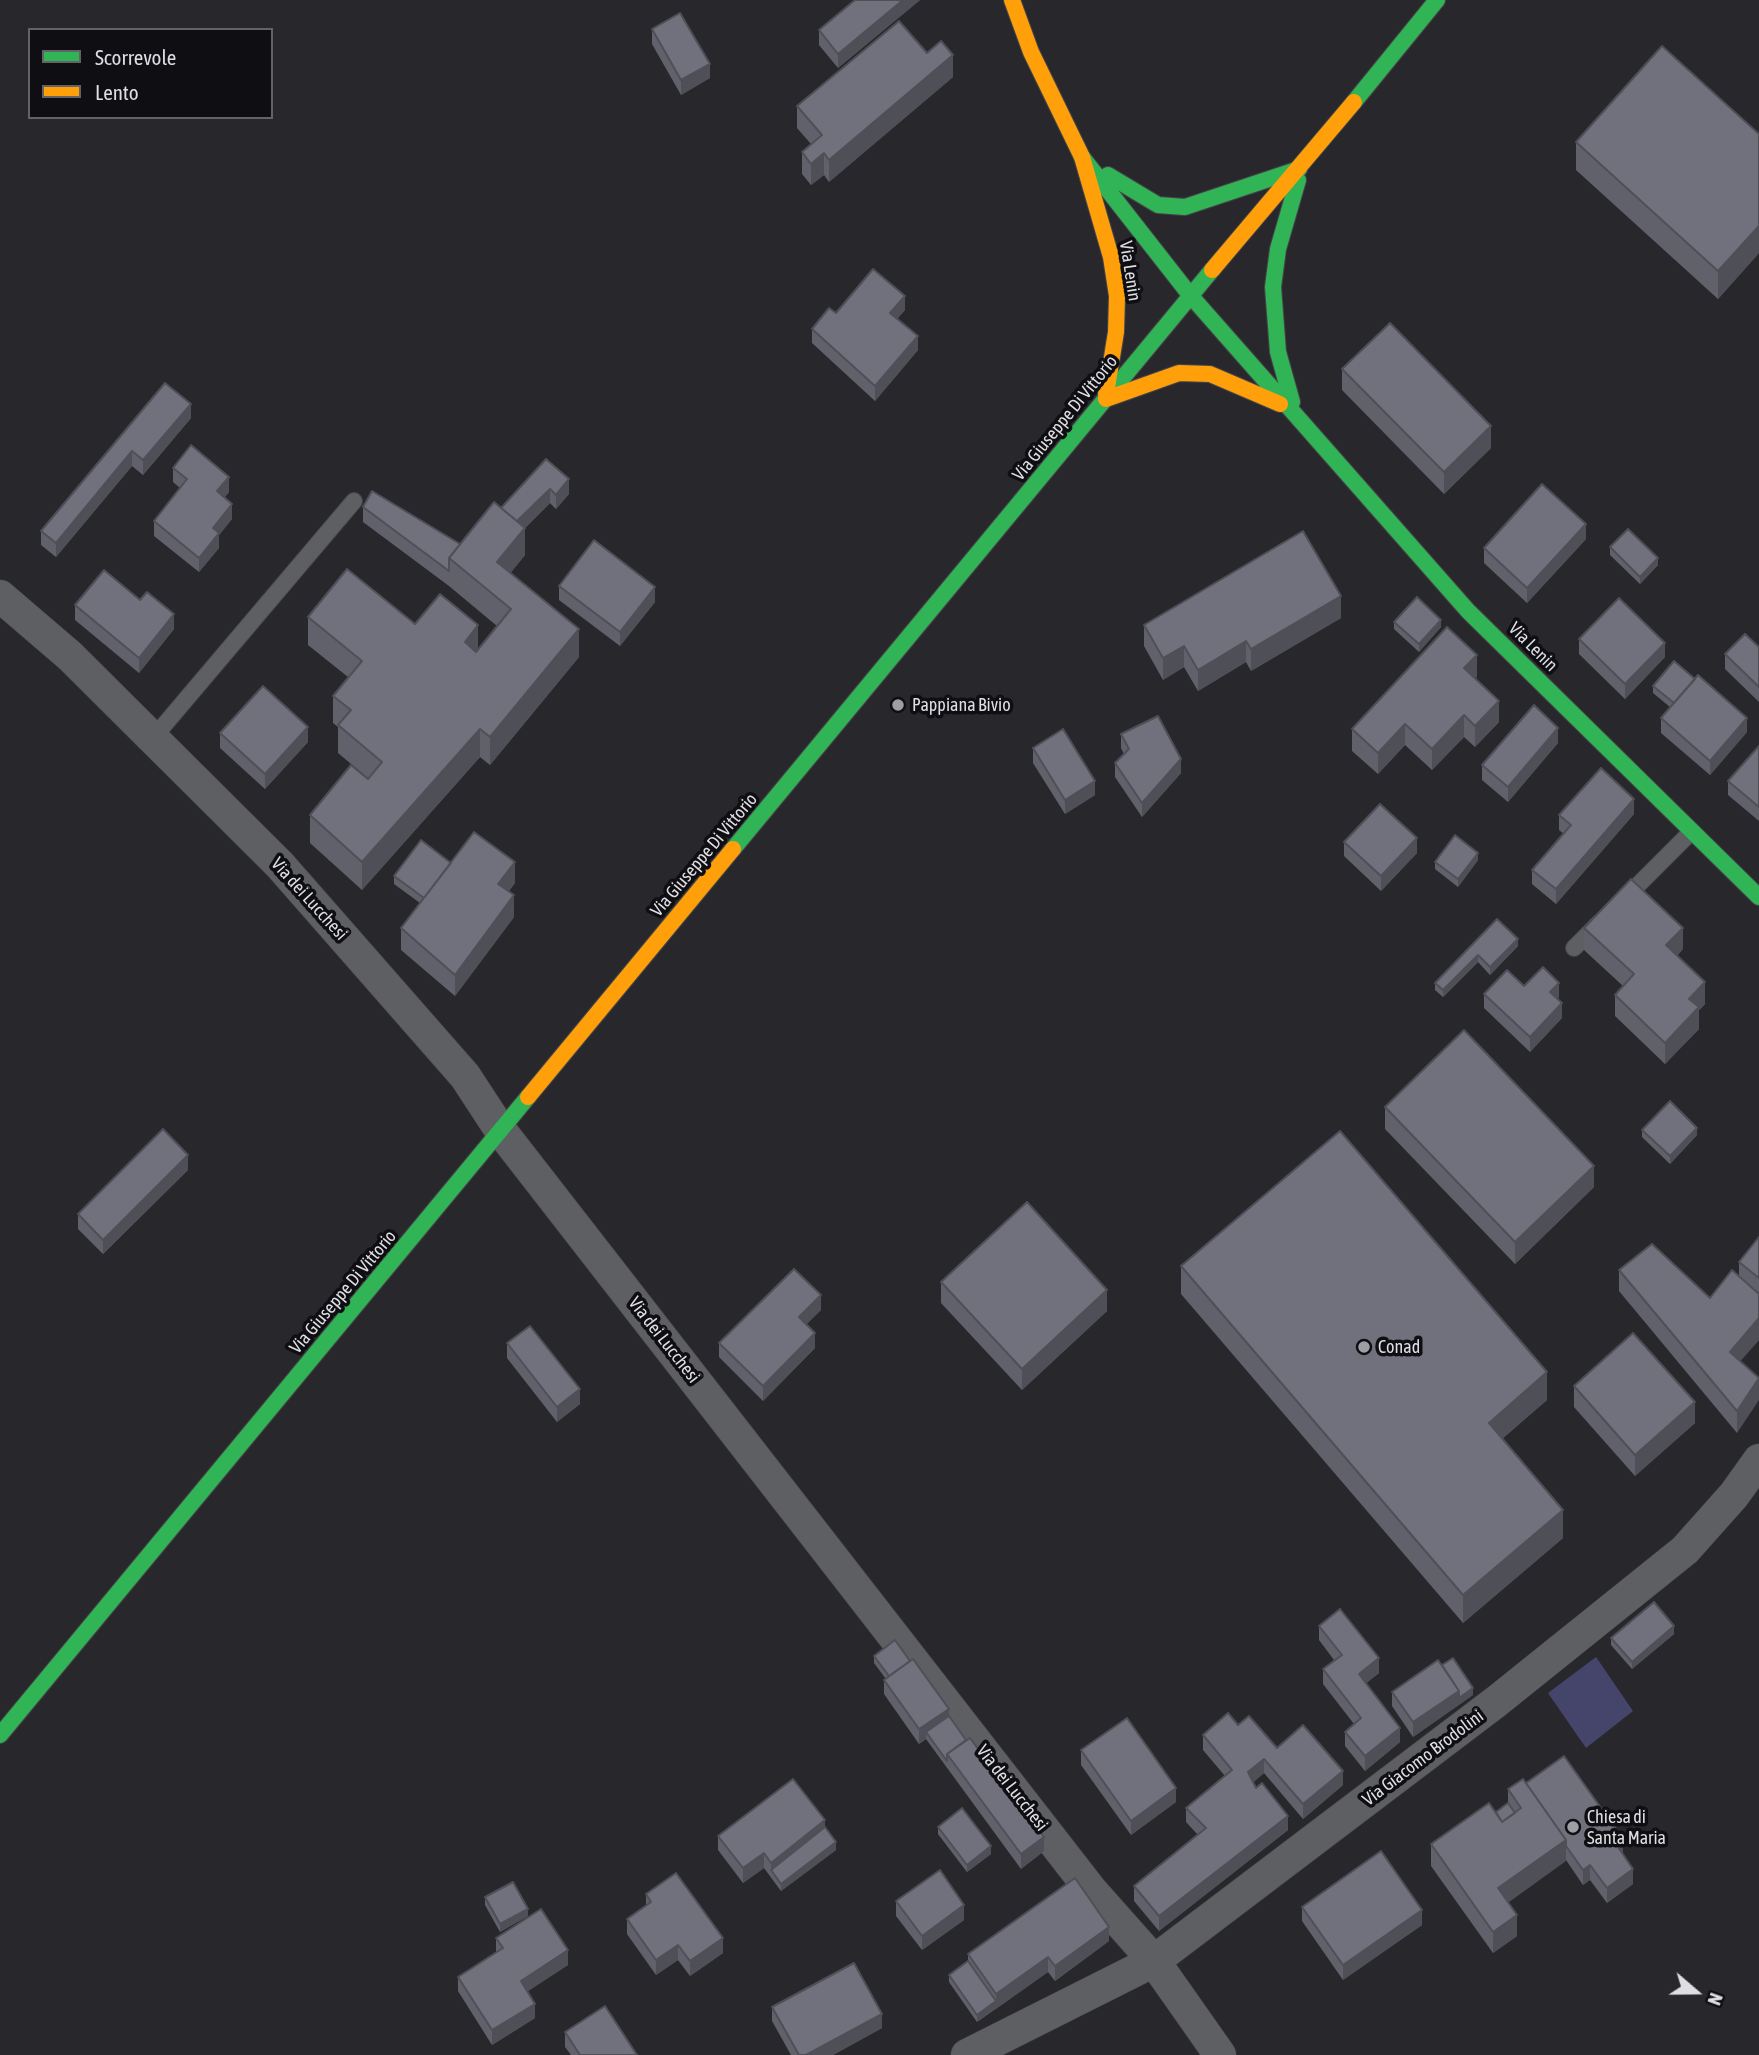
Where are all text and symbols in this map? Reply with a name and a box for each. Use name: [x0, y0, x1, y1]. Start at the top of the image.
legend: [28, 28, 273, 119]
text: Scorrevole: [95, 45, 176, 69]
text: Lento: [95, 80, 139, 104]
street label: Via Lenin: [1115, 239, 1145, 303]
street label: Via Giuseppe Di Vittorio: [1008, 351, 1122, 485]
street label: Via Lenin: [1504, 618, 1562, 676]
place label: Pappiana Bivio: [912, 694, 1011, 716]
marker: Pappiana Bivio: [890, 697, 906, 713]
street label: Via Giuseppe Di Vittorio: [646, 789, 762, 921]
street label: Via dei Lucchesi: [266, 853, 352, 945]
street label: Via Giuseppe Di Vittorio: [285, 1226, 401, 1358]
street label: Via dei Lucchesi: [624, 1293, 704, 1387]
place label: Conad: [1378, 1336, 1420, 1358]
marker: Conad: [1356, 1339, 1372, 1355]
street label: Via Giacomo Brodolini: [1358, 1705, 1488, 1811]
street label: Via dei Lucchesi: [972, 1741, 1052, 1835]
place label: Chiesa di Santa Maria: [1587, 1806, 1666, 1848]
marker: Chiesa di Santa Maria: [1565, 1819, 1581, 1835]
north arrow: [1661, 1957, 1731, 2027]
text: N: [1703, 1990, 1728, 2008]

